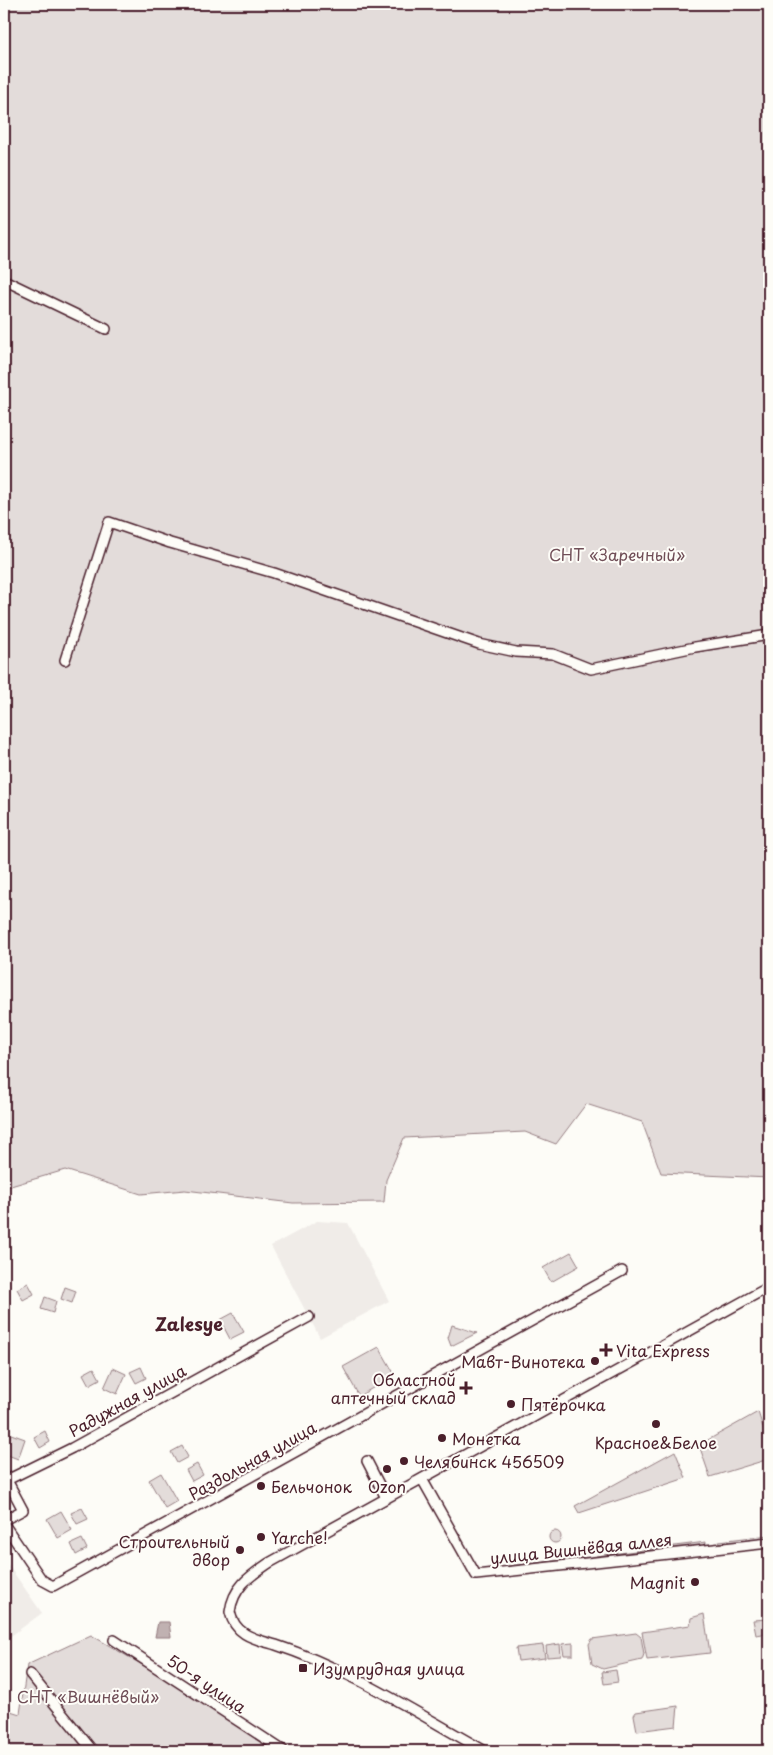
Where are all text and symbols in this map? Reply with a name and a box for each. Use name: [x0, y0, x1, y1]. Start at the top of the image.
park label: СНТ «Заречный»: [549, 542, 685, 566]
district label: Zalesye: [155, 1310, 223, 1337]
place label: Vita Express: [616, 1338, 710, 1362]
marker: Vita Express: [600, 1344, 612, 1356]
place label: Мавт-Винотека: [461, 1349, 585, 1373]
marker: Мавт-Винотека: [589, 1355, 601, 1367]
street label: Радужная улица: [64, 1358, 190, 1442]
place label: Областной аптечный склад: [331, 1367, 456, 1409]
marker: Областной аптечный склад: [460, 1382, 472, 1394]
place label: Пятёрочка: [521, 1392, 606, 1416]
marker: Пятёрочка: [505, 1398, 517, 1410]
street label: Раздольная улица: [184, 1415, 320, 1505]
marker: Красное&Белое: [650, 1418, 662, 1430]
place label: Монетка: [452, 1426, 521, 1450]
place label: Красное&Белое: [595, 1430, 717, 1454]
marker: Монетка: [436, 1432, 448, 1444]
place label: Челябинск 456509: [414, 1449, 564, 1473]
marker: Челябинск 456509: [398, 1455, 410, 1467]
marker: Ozon: [381, 1463, 393, 1475]
place label: Бельчонок: [271, 1474, 353, 1498]
place label: Ozon: [368, 1474, 406, 1498]
marker: Бельчонок: [255, 1480, 267, 1492]
place label: Yarche!: [271, 1525, 328, 1549]
street label: улица Вишнёвая аллея: [489, 1527, 673, 1569]
place label: Строительный двор: [118, 1529, 230, 1571]
marker: Yarche!: [255, 1531, 267, 1543]
marker: Строительный двор: [234, 1544, 246, 1556]
place label: Magnit: [630, 1570, 685, 1594]
marker: Magnit: [689, 1576, 701, 1588]
street label: 50-я улица: [163, 1648, 251, 1718]
place label: Изумрудная улица: [313, 1656, 465, 1680]
marker: Изумрудная улица: [297, 1662, 309, 1674]
park label: СНТ «Вишнёвый»: [17, 1684, 159, 1708]

